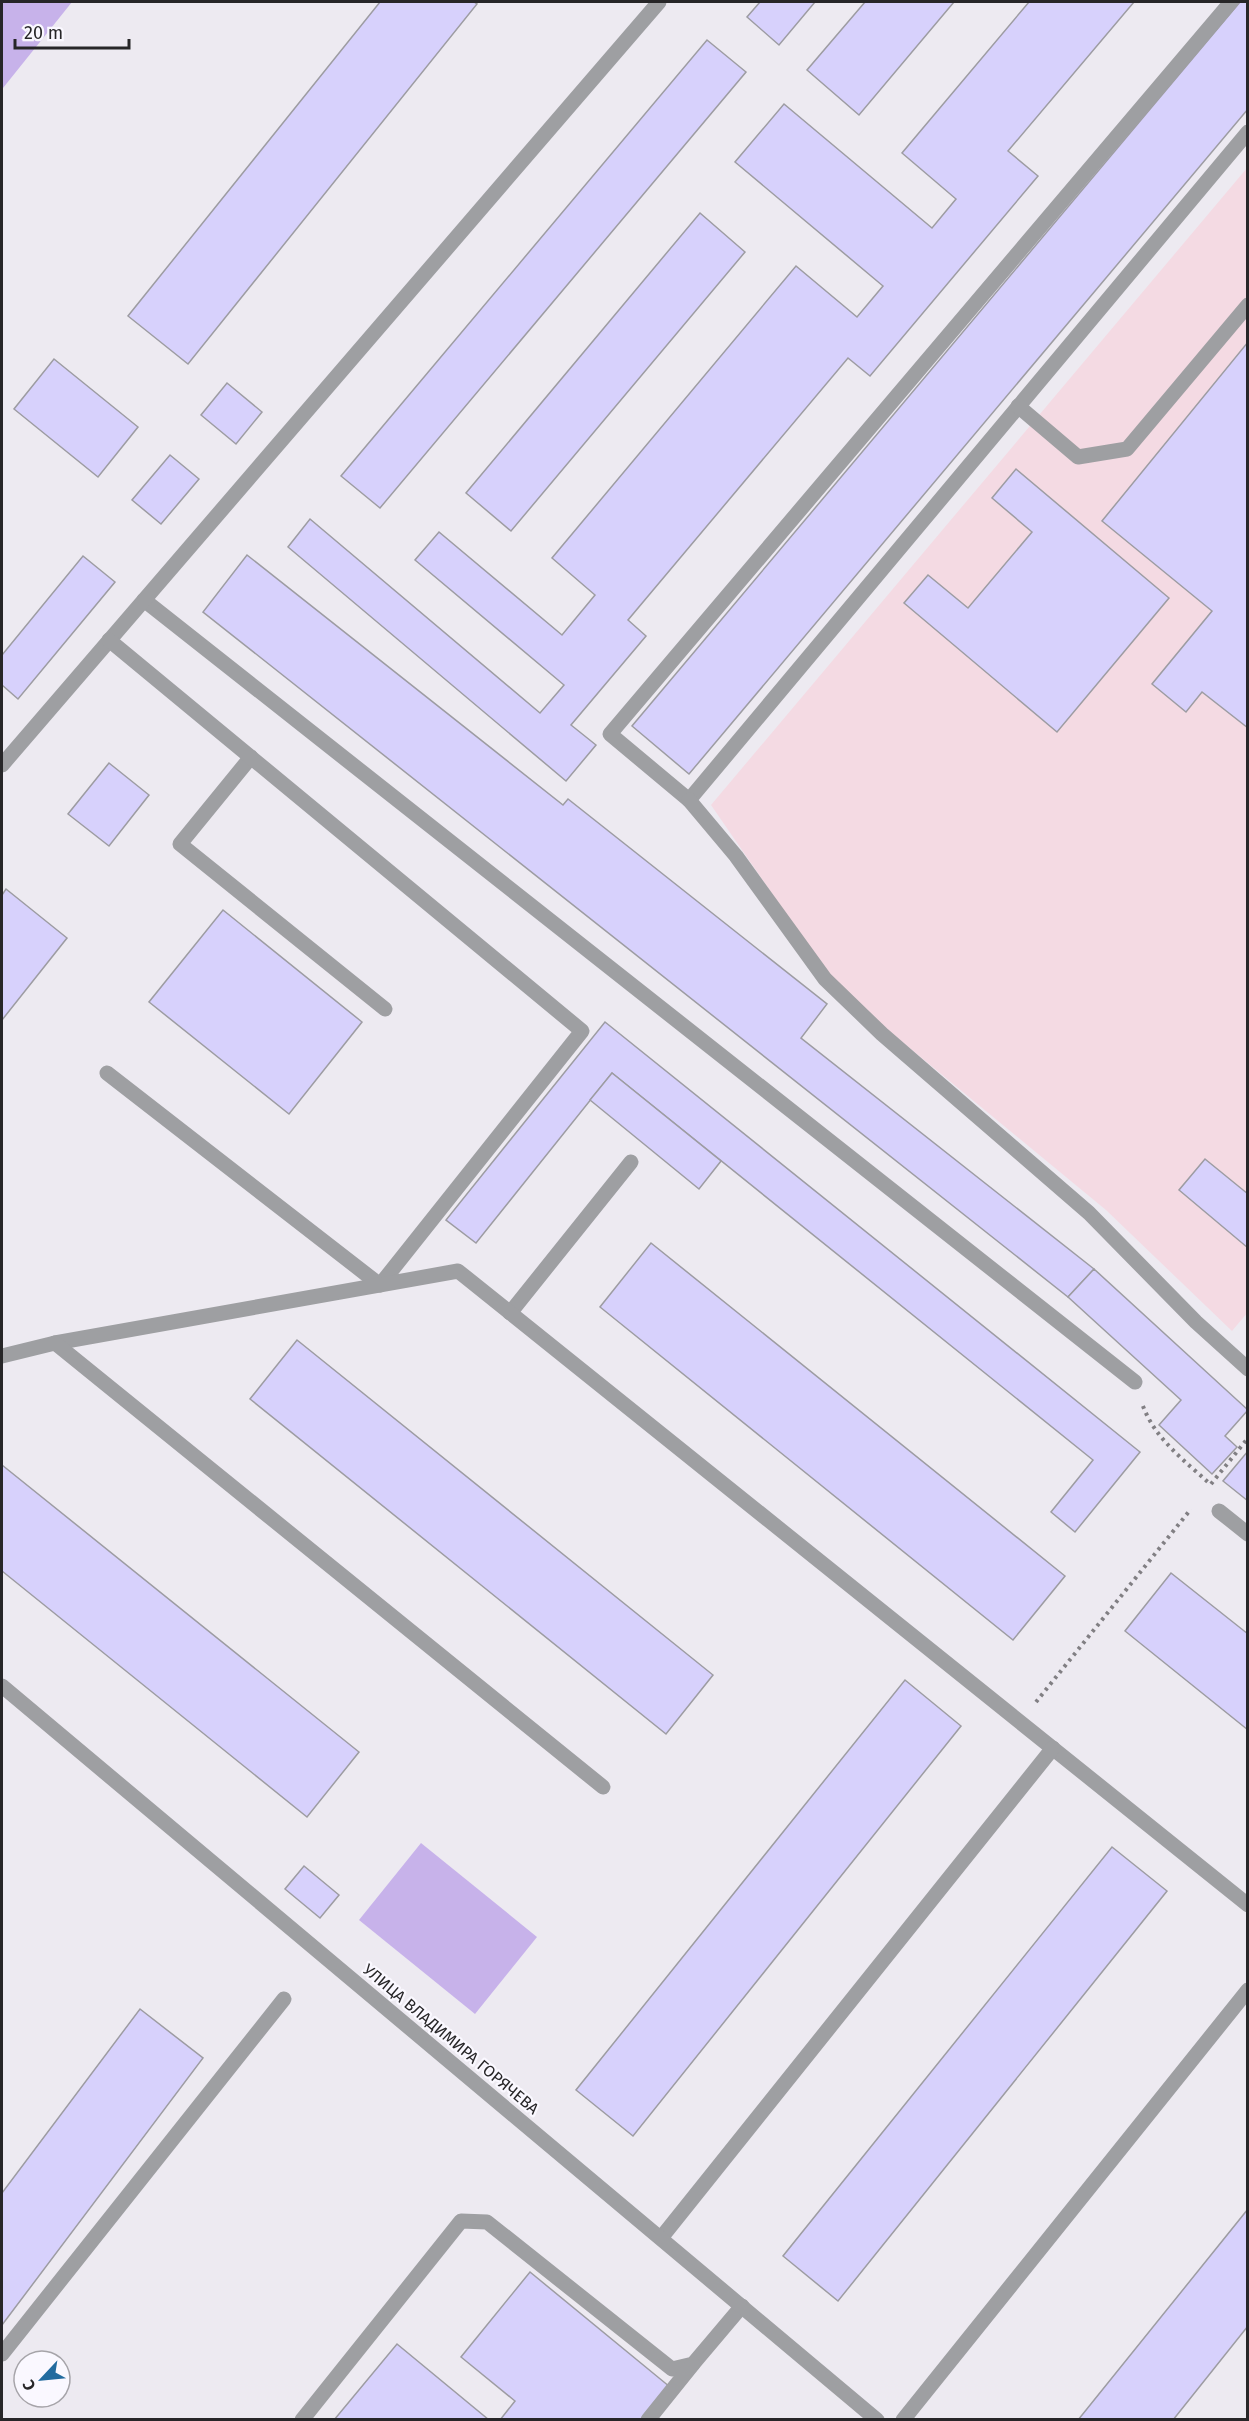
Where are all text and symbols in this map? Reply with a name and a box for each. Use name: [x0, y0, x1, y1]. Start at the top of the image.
scale bar: [15, 12, 129, 50]
text: 20 m: [24, 22, 63, 44]
street label: УЛИЦА ВЛАДИМИРА ГОРЯЧЕВА: [359, 1960, 543, 2119]
north arrow: [12, 2349, 72, 2409]
text: С: [18, 2376, 40, 2394]

